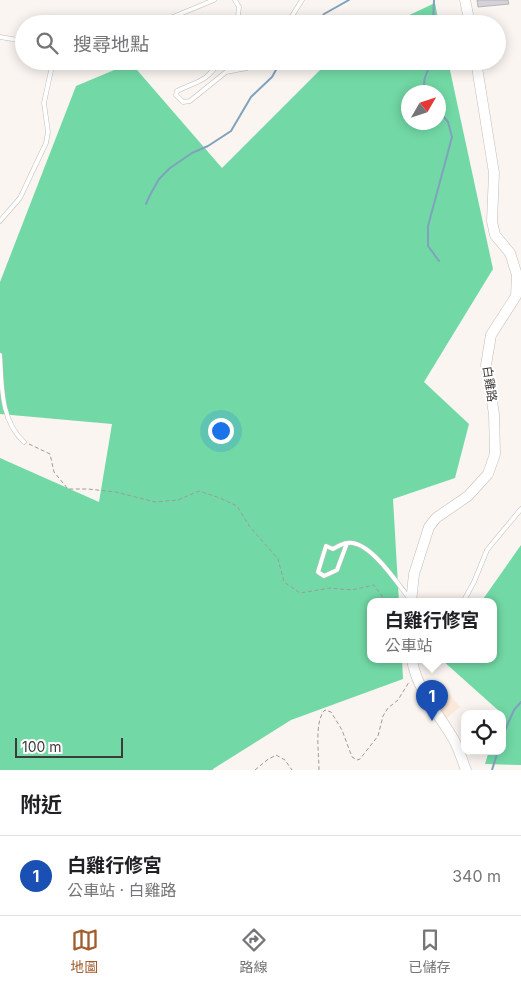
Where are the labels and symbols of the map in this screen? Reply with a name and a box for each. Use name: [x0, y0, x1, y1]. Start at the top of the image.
north arrow: [401, 85, 446, 130]
street label: 白雞路: [480, 365, 500, 403]
your location: [208, 418, 234, 444]
pin: 1: [416, 680, 448, 721]
scale bar: [15, 735, 122, 758]

